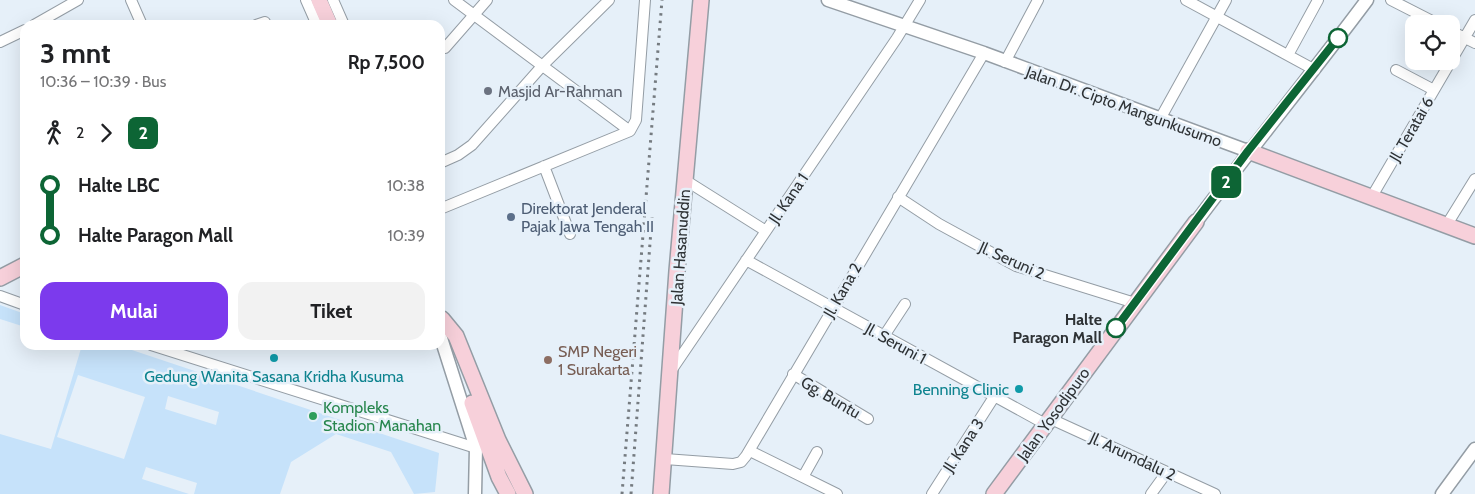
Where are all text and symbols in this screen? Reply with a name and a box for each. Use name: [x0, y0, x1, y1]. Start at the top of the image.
map controls: [1405, 15, 1460, 70]
button: locate: [1405, 15, 1460, 70]
unlabelled marker: [1328, 28, 1348, 48]
text: 3 mnt: [40, 36, 111, 70]
text: Rp 7,500: [348, 51, 425, 74]
street label: Jalan Dr. Cipto Mangunkusumo: [1022, 62, 1225, 151]
text: 10:36 – 10:39 · Bus: [40, 72, 166, 91]
place label: Masjid Ar-Rahman: [498, 82, 622, 101]
marker: Masjid Ar-Rahman: [482, 85, 494, 97]
street label: Jl. Teratai 6: [1385, 93, 1438, 166]
icon: walk: [40, 119, 68, 147]
icon: forward: [92, 119, 120, 147]
text: 2: [138, 122, 148, 144]
text: 2: [76, 123, 84, 142]
line badge: 2: [1210, 166, 1242, 198]
street label: Jl. Kana 1: [764, 169, 812, 228]
text: 2: [1221, 171, 1231, 193]
text: Halte LBC: [78, 174, 160, 197]
text: 10:38: [387, 176, 425, 195]
street label: Jalan Hasanuddin: [667, 188, 694, 307]
place label: Direktorat Jenderal Pajak Jawa Tengah II: [521, 199, 654, 236]
marker: Direktorat Jenderal Pajak Jawa Tengah II: [505, 211, 517, 223]
text: Halte Paragon Mall: [78, 224, 233, 247]
text: 10:39: [388, 226, 425, 245]
street label: Jl. Seruni 2: [975, 237, 1048, 283]
street label: Jl. Kana 2: [819, 260, 866, 322]
button: Mulai: [40, 282, 228, 340]
button: Tiket: [238, 282, 425, 340]
place label: Halte Paragon Mall: [1012, 310, 1102, 347]
street label: Jl. Seruni 1: [861, 318, 930, 368]
marker: Halte Paragon Mall: [1106, 318, 1126, 338]
place label: SMP Negeri 1 Surakarta: [558, 342, 637, 379]
marker: Gedung Wanita Sasana Kridha Kusuma: [268, 352, 280, 364]
marker: SMP Negeri 1 Surakarta: [542, 354, 554, 366]
street label: Jalan Yosodipuro: [1013, 364, 1094, 465]
place label: Gedung Wanita Sasana Kridha Kusuma: [144, 367, 404, 386]
street label: Gg. Buntu: [798, 372, 864, 423]
place label: Benning Clinic: [913, 380, 1009, 399]
marker: Benning Clinic: [1013, 383, 1025, 395]
place label: Kompleks Stadion Manahan: [323, 398, 441, 435]
marker: Kompleks Stadion Manahan: [307, 410, 319, 422]
street label: Jl. Kana 3: [939, 415, 988, 477]
street label: Jl. Arumdalu 2: [1086, 428, 1179, 485]

